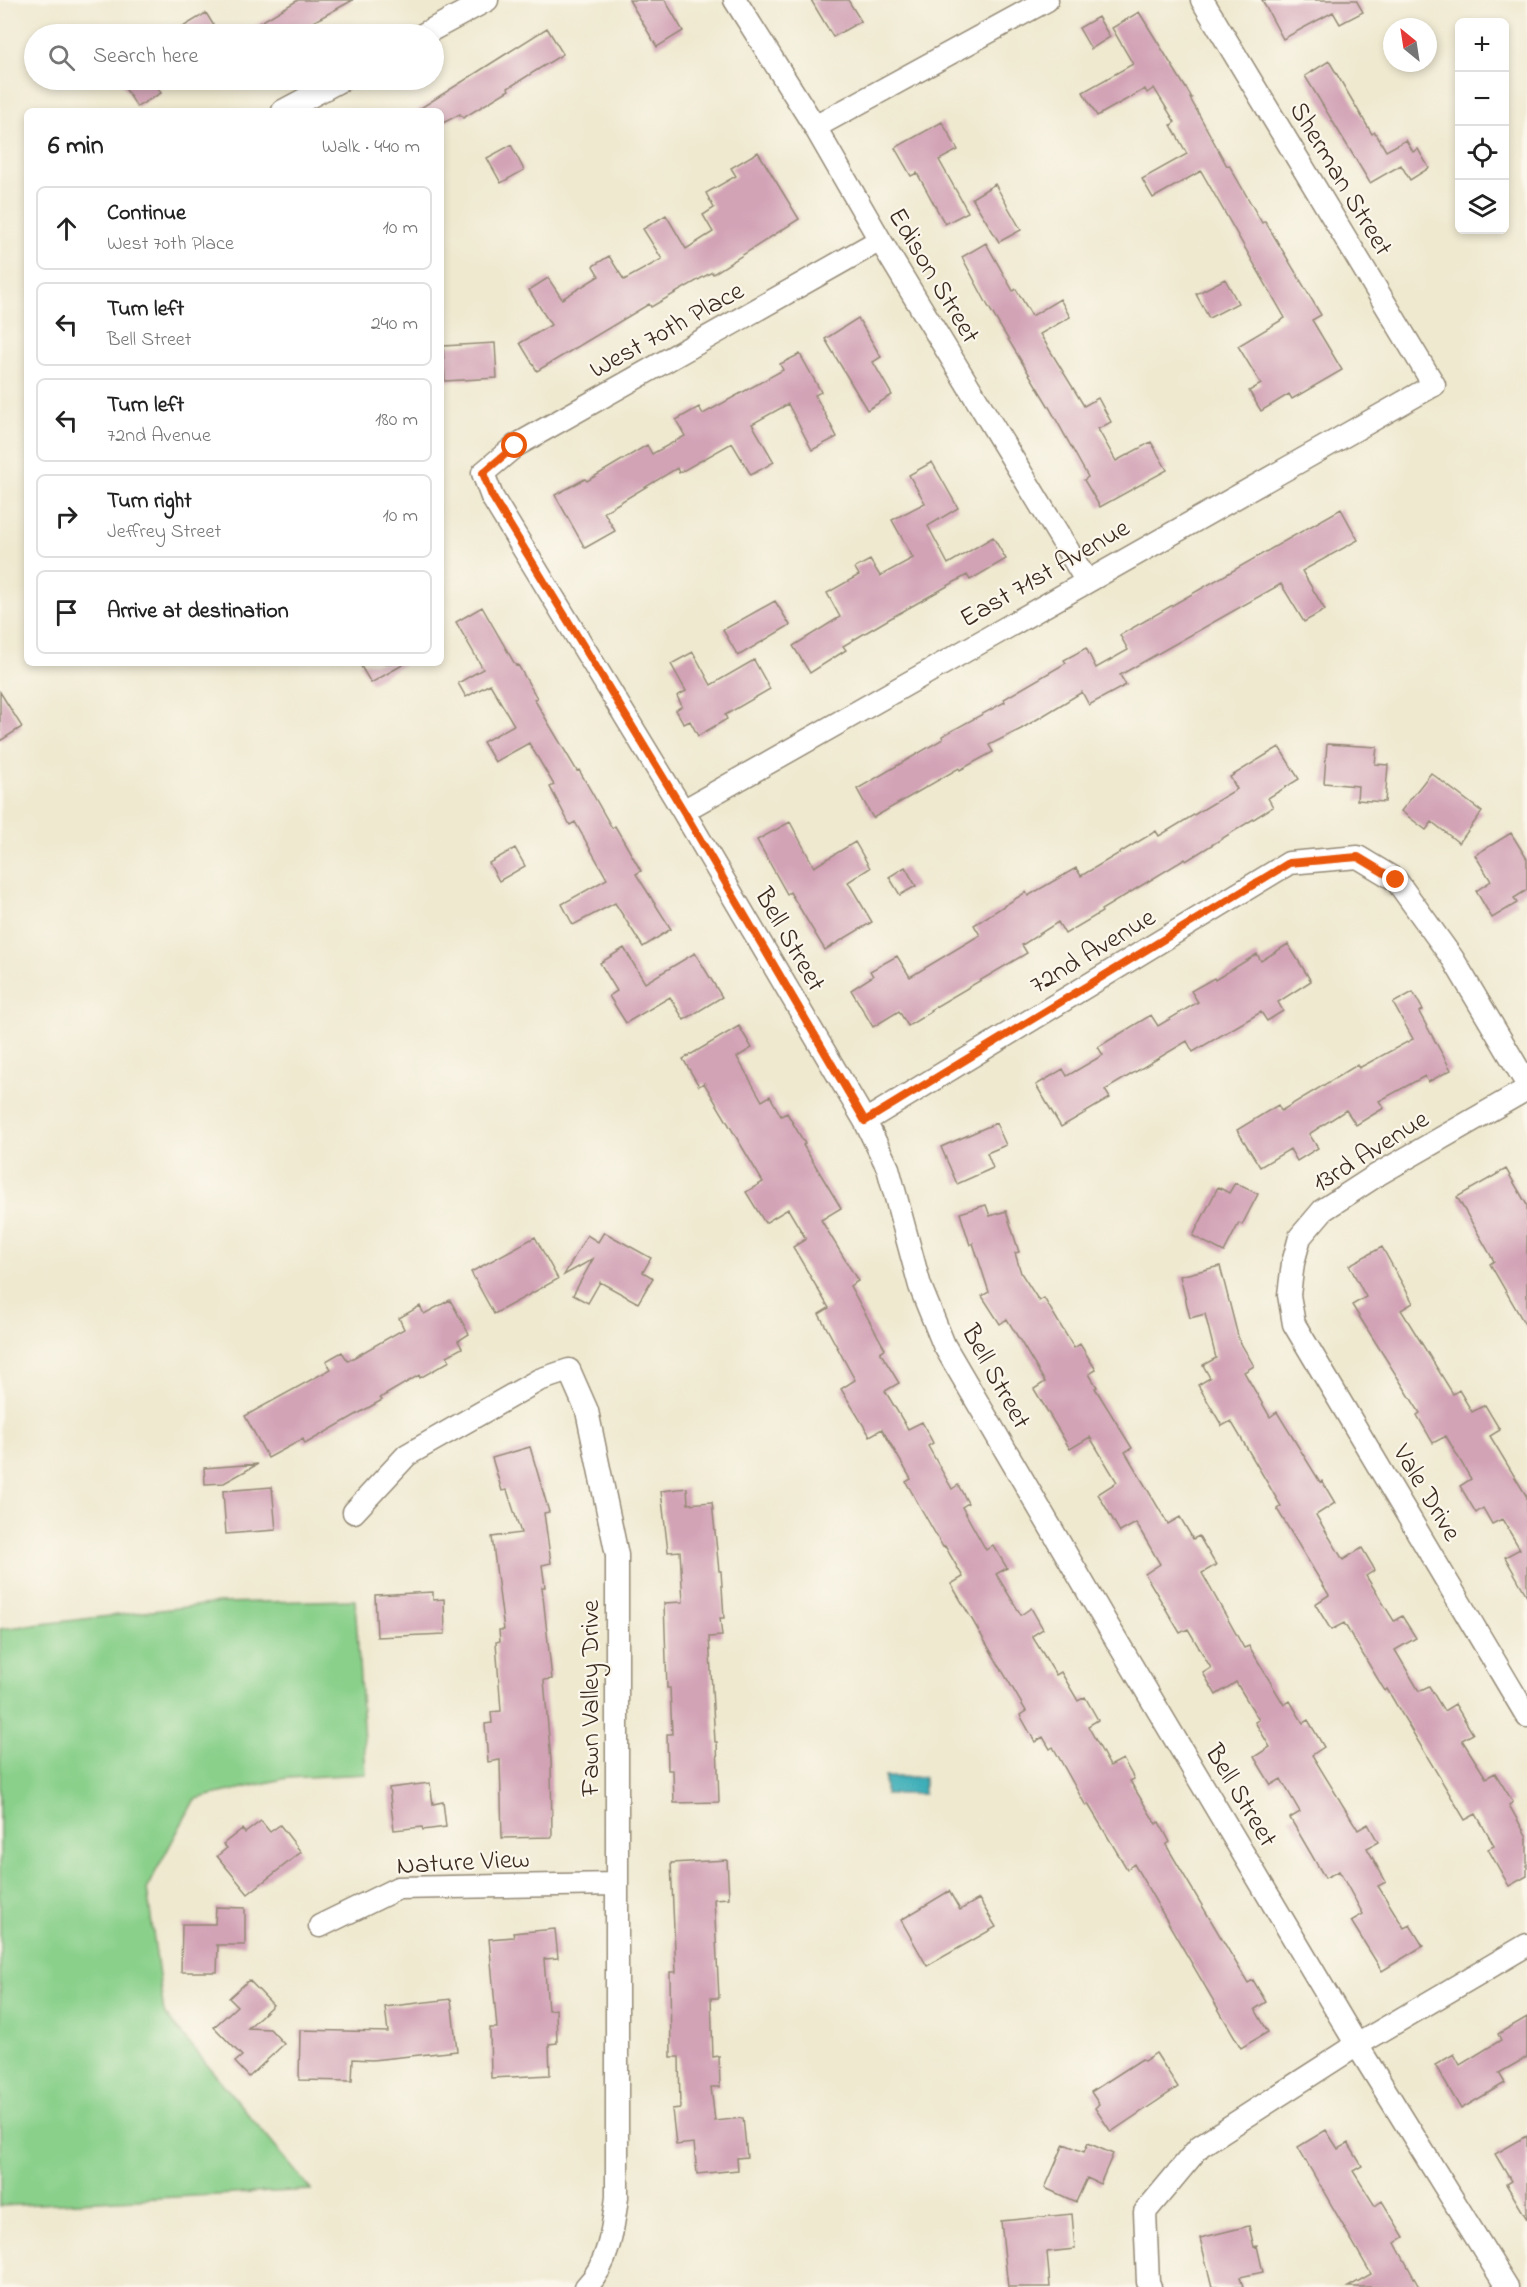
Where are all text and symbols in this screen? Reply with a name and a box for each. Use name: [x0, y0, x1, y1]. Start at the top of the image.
north arrow: [1383, 18, 1437, 72]
map controls: [1455, 18, 1509, 234]
button: +: [1455, 18, 1509, 72]
search box: [24, 24, 444, 90]
icon: search: [45, 41, 78, 74]
text: Search here: [93, 41, 198, 73]
button: −: [1455, 72, 1509, 126]
street label: Sherman Street: [1278, 95, 1401, 264]
button: locate: [1455, 126, 1509, 180]
text: 6 min: [48, 128, 104, 166]
text: Walk · 440 m: [322, 133, 420, 162]
button: layers: [1455, 180, 1509, 234]
text: Continue: [107, 198, 186, 230]
street label: Edison Street: [877, 201, 989, 352]
icon: ahead: [50, 212, 83, 245]
text: 10 m: [382, 214, 418, 243]
text: West 70th Place: [107, 230, 234, 259]
street label: West 70th Place: [583, 272, 752, 390]
text: Turn left: [107, 294, 184, 326]
icon: left: [50, 308, 83, 341]
text: 240 m: [371, 310, 418, 339]
text: Bell Street: [107, 326, 192, 355]
text: Turn left: [107, 390, 184, 422]
icon: left: [50, 404, 83, 437]
text: 180 m: [375, 406, 418, 435]
text: 72nd Avenue: [107, 422, 211, 451]
route start: [501, 432, 527, 458]
text: Turn right: [107, 486, 192, 518]
icon: right: [50, 500, 83, 533]
text: 10 m: [382, 502, 418, 531]
street label: East 71st Avenue: [953, 509, 1138, 639]
text: Jeffrey Street: [107, 518, 221, 547]
icon: arrive: [50, 596, 83, 629]
text: Arrive at destination: [107, 596, 289, 628]
route end: [1382, 866, 1408, 892]
street label: Bell Street: [743, 880, 834, 999]
street label: 72nd Avenue: [1023, 899, 1164, 1005]
street label: 13rd Avenue: [1306, 1100, 1438, 1203]
street label: Bell Street: [950, 1317, 1040, 1437]
street label: Vale Drive: [1381, 1437, 1471, 1550]
street label: Fawn Valley Drive: [572, 1599, 611, 1797]
street label: Bell Street: [1193, 1736, 1286, 1855]
street label: Nature View: [396, 1841, 531, 1886]

